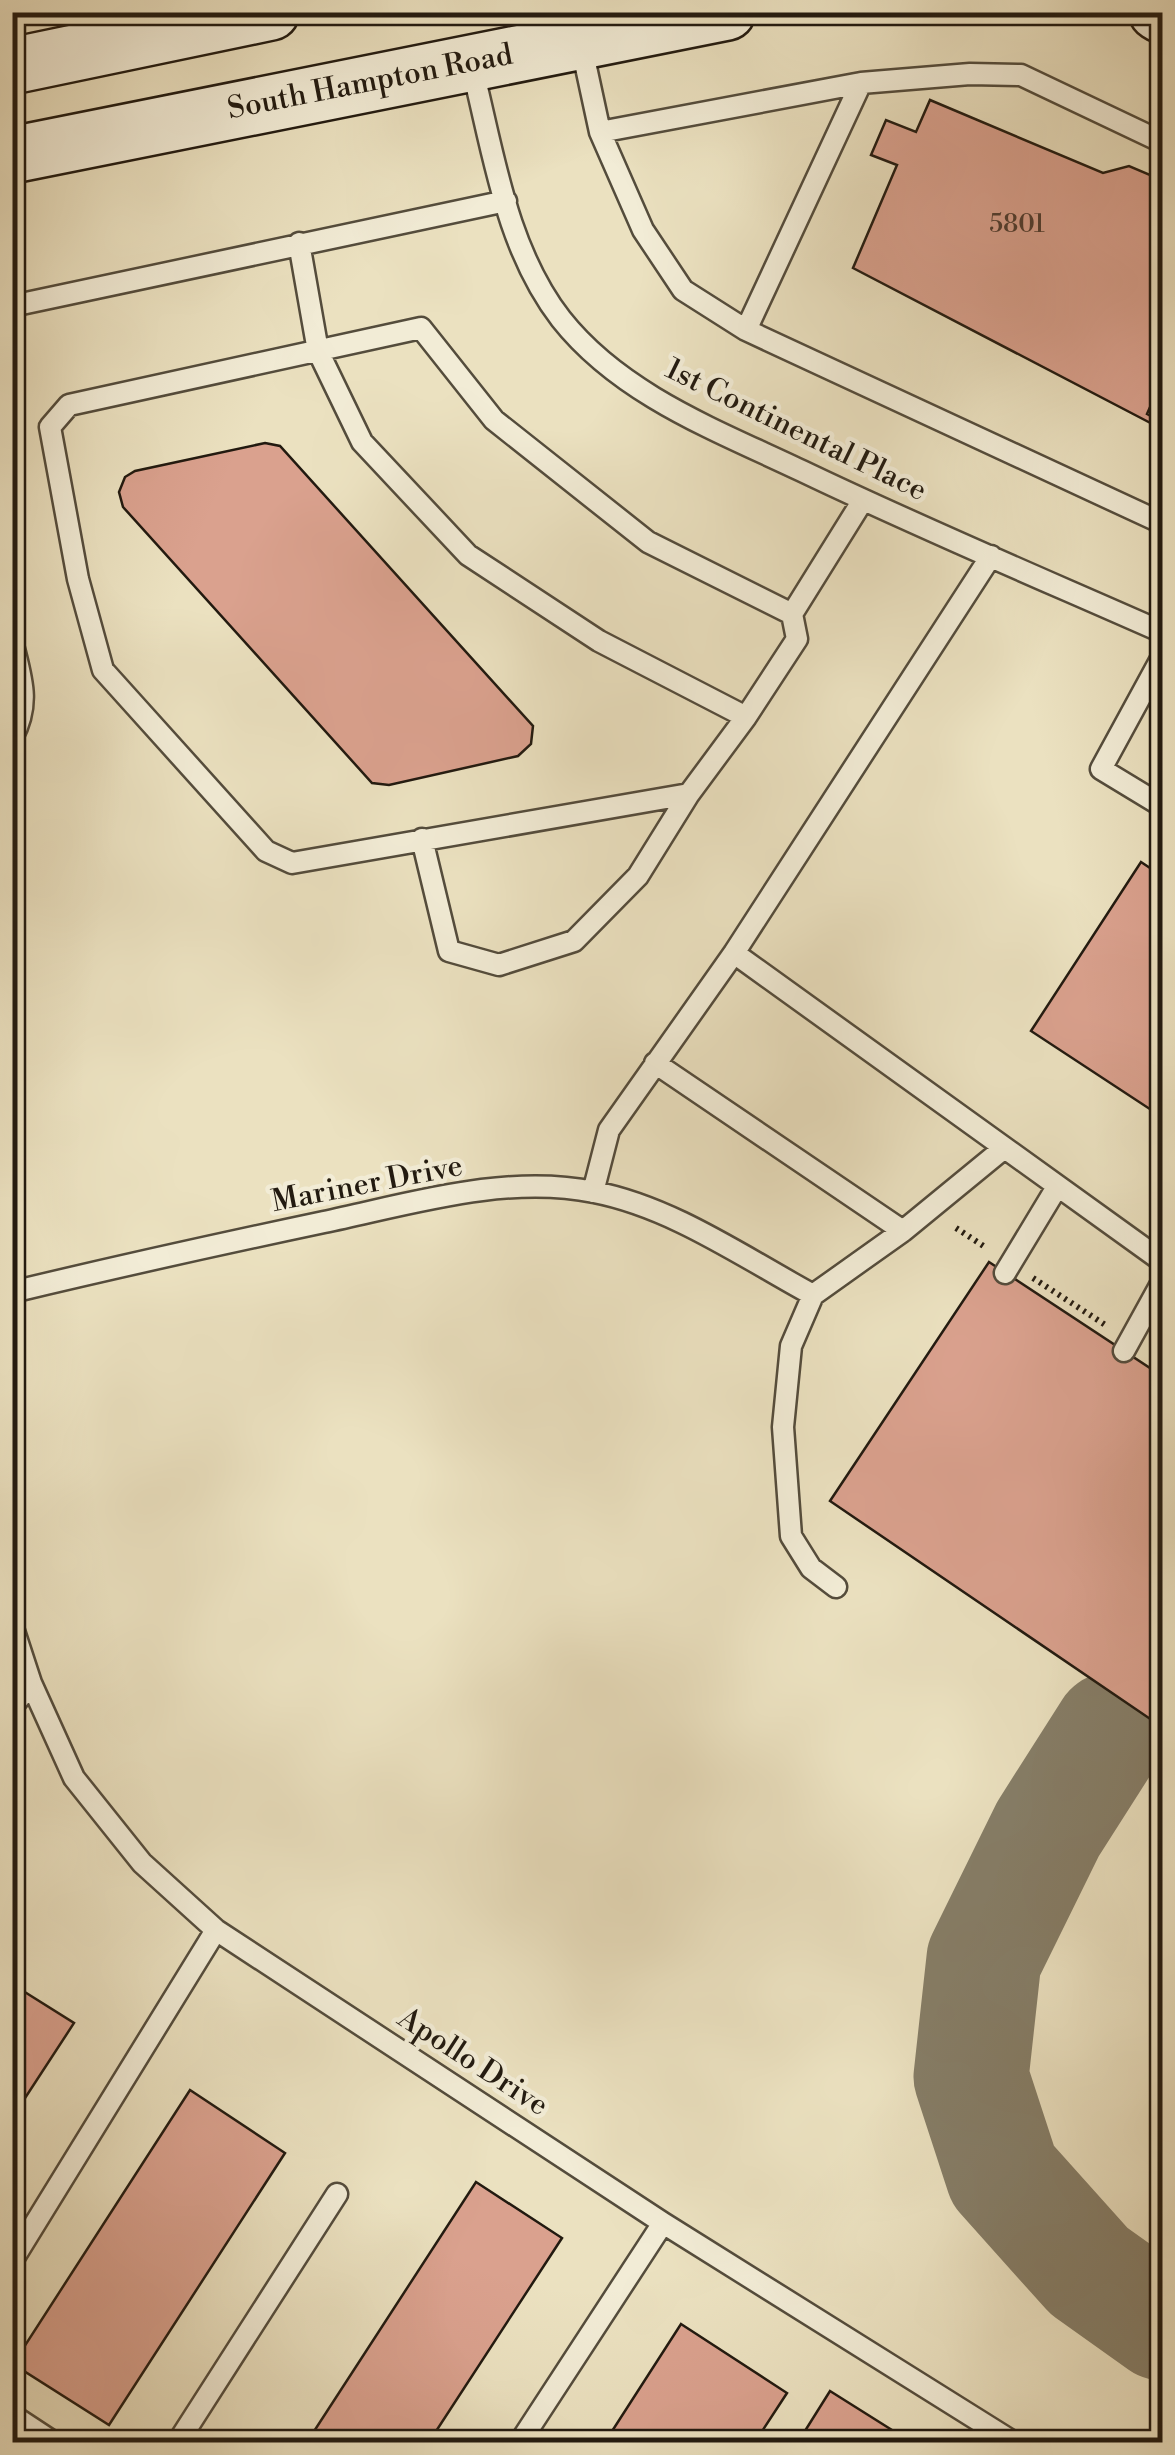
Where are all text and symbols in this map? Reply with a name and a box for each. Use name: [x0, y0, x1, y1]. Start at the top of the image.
street label: South Hampton Road: [224, 36, 516, 128]
house number: 5801: [989, 209, 1045, 240]
street label: 1st Continental Place: [659, 350, 933, 510]
street label: Mariner Drive: [268, 1147, 466, 1221]
street label: Apollo Drive: [390, 1999, 555, 2125]

